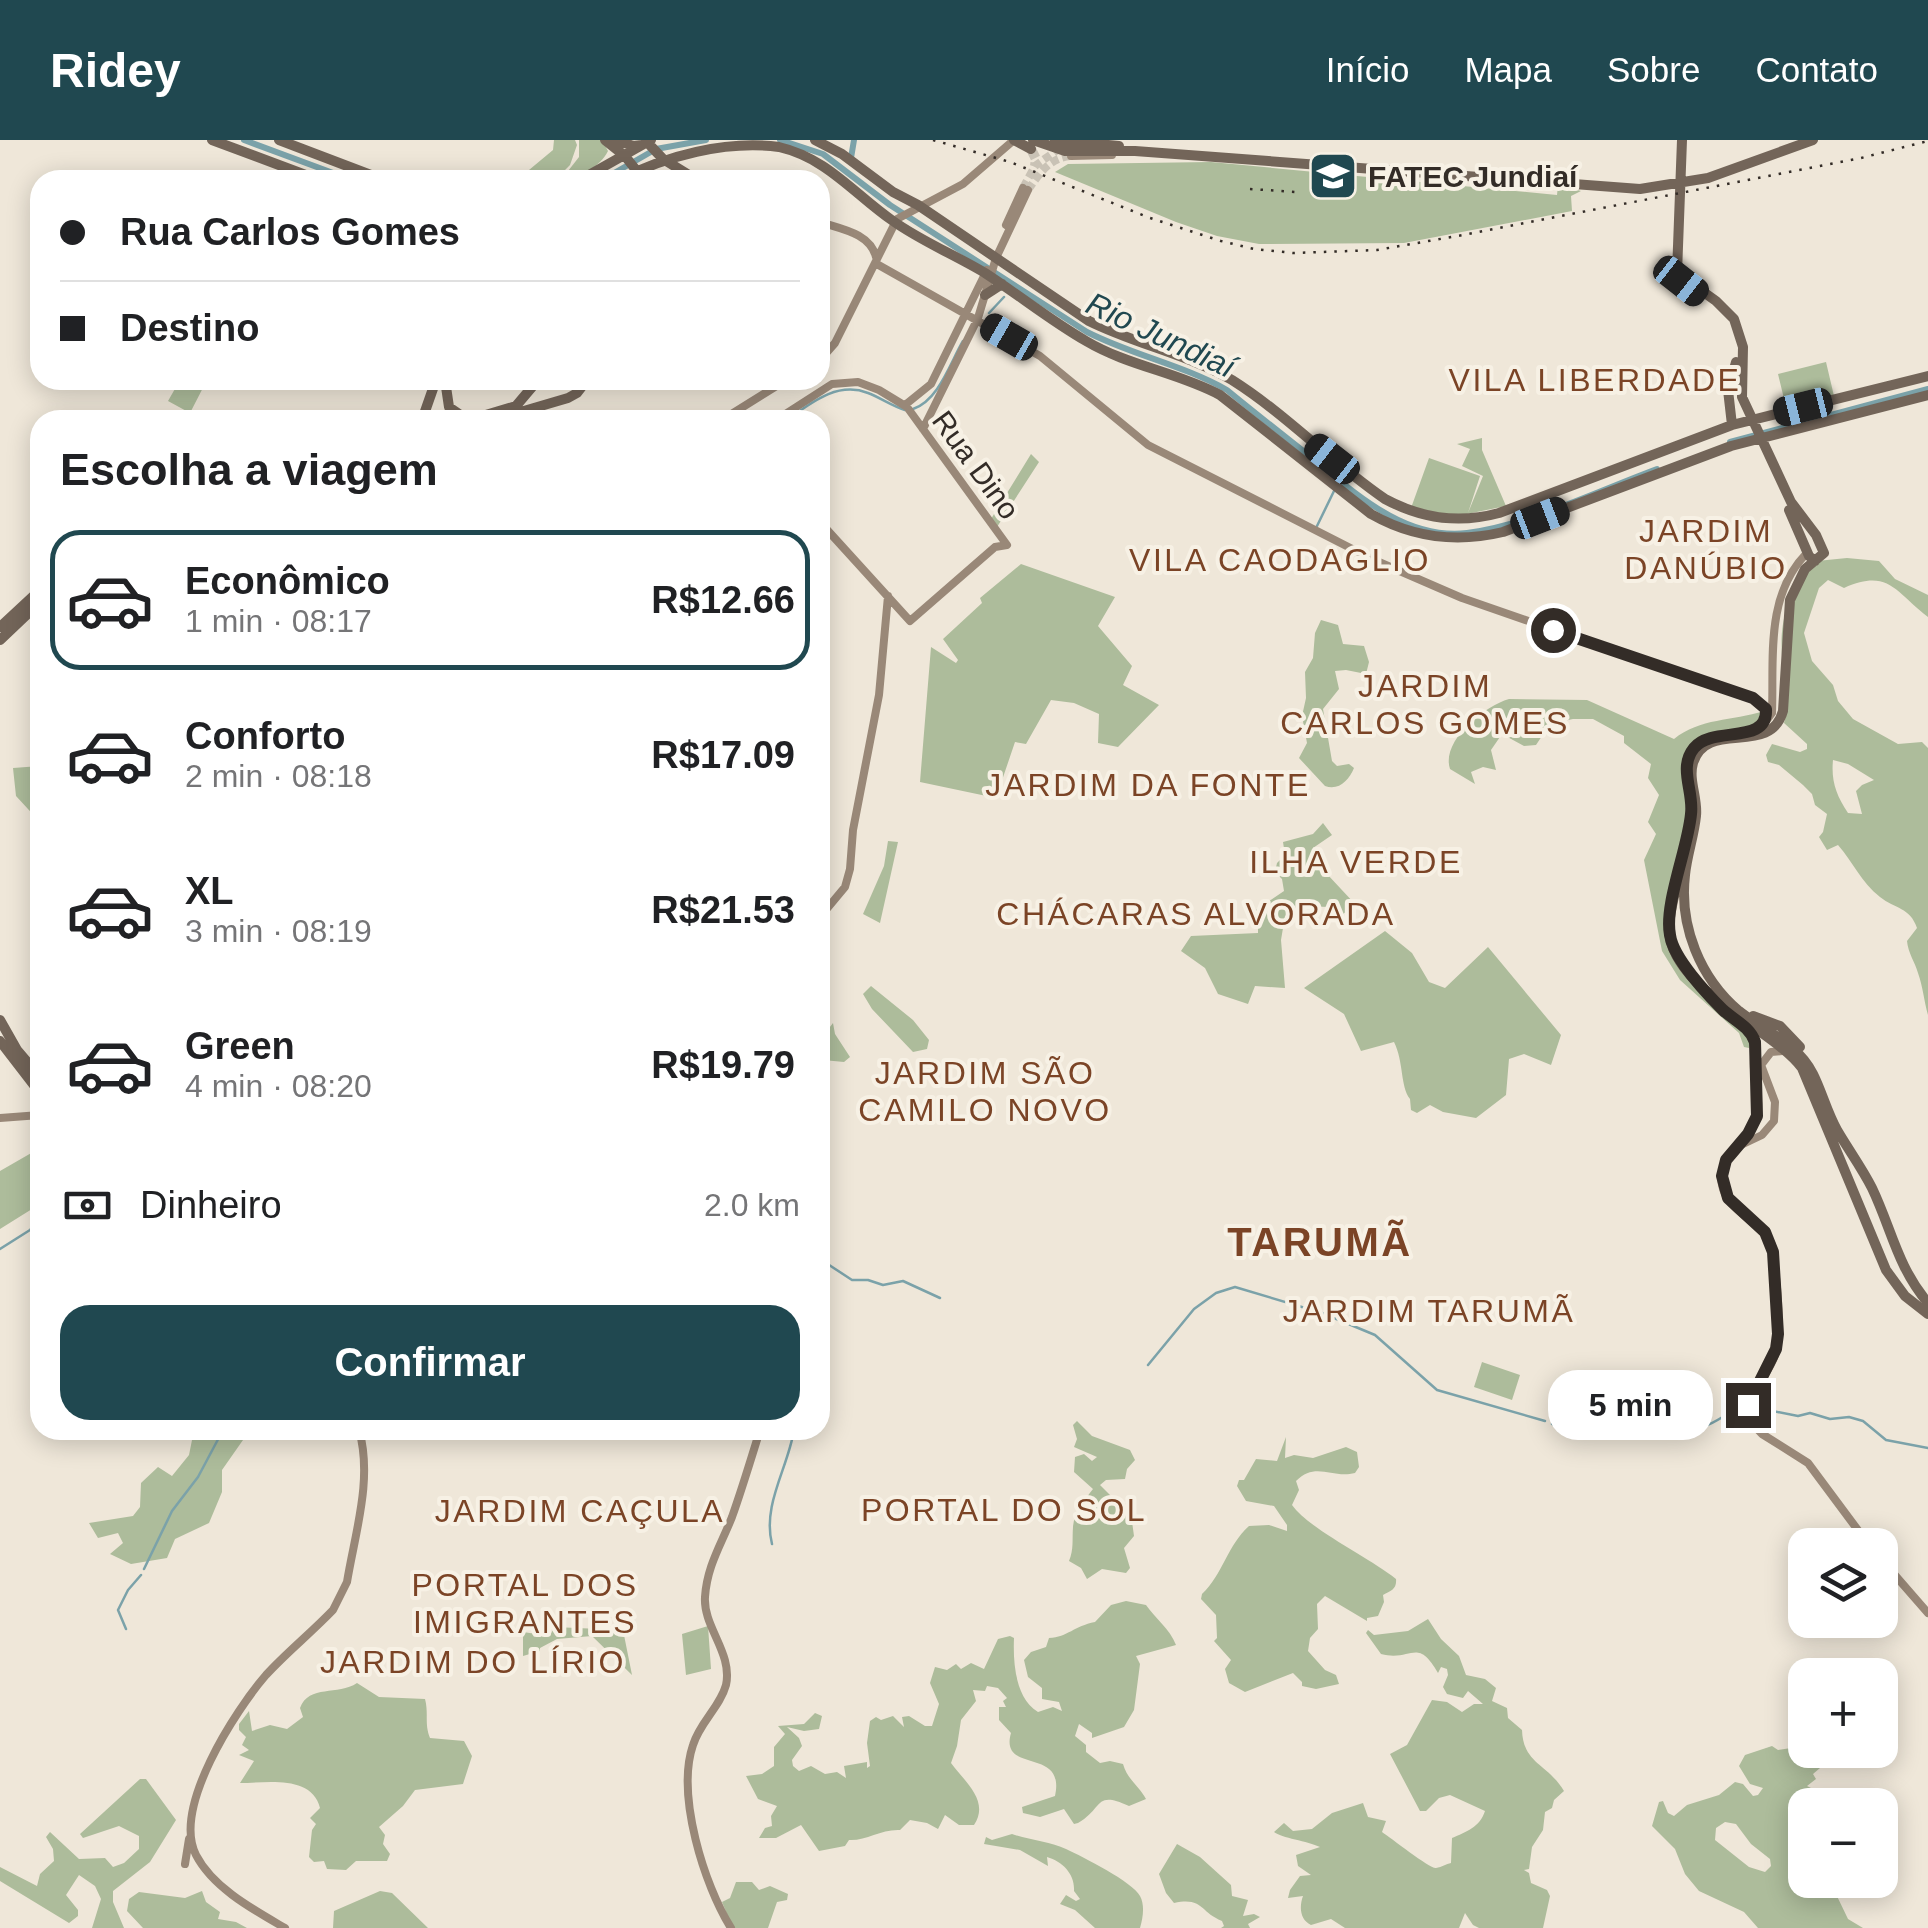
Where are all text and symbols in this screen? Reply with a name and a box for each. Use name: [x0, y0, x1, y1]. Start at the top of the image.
text: Ridey: [50, 44, 181, 97]
text: Início: [1326, 50, 1409, 89]
text: Mapa: [1464, 50, 1552, 89]
text: Sobre: [1607, 50, 1700, 89]
text: Contato: [1755, 50, 1878, 89]
school or university icon: FATEC Jundiaí: [1307, 150, 1359, 202]
place label: FATEC Jundiaí: [1368, 160, 1579, 193]
text: Rua Carlos Gomes: [120, 211, 460, 253]
car: [1648, 251, 1714, 311]
water label: Rio Jundiaí: [1081, 285, 1244, 386]
text: Destino: [120, 307, 259, 349]
car: [976, 309, 1042, 365]
district label: VILA LIBERDADE: [1449, 362, 1741, 398]
car: [1770, 385, 1836, 429]
street label: Rua Dino: [926, 405, 1026, 525]
car: [1299, 429, 1365, 489]
text: Escolha a viagem: [60, 444, 438, 495]
car: [1507, 493, 1573, 543]
district label: JARDIM DANÚBIO: [1624, 513, 1788, 586]
district label: VILA CAODAGLIO: [1129, 542, 1431, 578]
icon: car: [65, 555, 155, 645]
text: Econômico: [185, 560, 390, 602]
text: R$12.66: [651, 579, 795, 621]
text: 1 min · 08:17: [185, 603, 372, 639]
route start: [1531, 608, 1576, 653]
district label: JARDIM CARLOS GOMES: [1280, 668, 1570, 741]
icon: car: [65, 710, 155, 800]
text: Conforto: [185, 715, 345, 757]
text: R$17.09: [651, 734, 795, 776]
text: 2 min · 08:18: [185, 758, 372, 794]
district label: JARDIM DA FONTE: [985, 767, 1311, 803]
district label: ILHA VERDE: [1249, 844, 1463, 880]
icon: car: [65, 865, 155, 955]
text: XL: [185, 870, 234, 912]
text: R$21.53: [651, 889, 795, 931]
district label: CHÁCARAS ALVORADA: [996, 896, 1396, 932]
text: 3 min · 08:19: [185, 913, 372, 949]
icon: car: [65, 1020, 155, 1110]
text: Green: [185, 1025, 295, 1067]
text: R$19.79: [651, 1044, 795, 1086]
district label: JARDIM SÃO CAMILO NOVO: [858, 1055, 1112, 1128]
text: 4 min · 08:20: [185, 1068, 372, 1104]
icon: cash: [60, 1178, 115, 1233]
text: Dinheiro: [140, 1184, 282, 1226]
text: 2.0 km: [704, 1187, 800, 1223]
district label: TARUMÃ: [1227, 1219, 1413, 1264]
district label: JARDIM TARUMÃ: [1283, 1293, 1575, 1329]
button: Confirmar: [60, 1305, 800, 1420]
callout: 5 min: [1548, 1370, 1713, 1440]
route end: [1726, 1383, 1771, 1428]
text: 5 min: [1589, 1387, 1672, 1423]
district label: PORTAL DO SOL: [861, 1492, 1147, 1528]
district label: JARDIM CAÇULA: [435, 1493, 725, 1529]
map controls: [1788, 1528, 1898, 1898]
button: layers: [1788, 1528, 1898, 1638]
district label: PORTAL DOS IMIGRANTES: [411, 1567, 639, 1640]
district label: JARDIM DO LÍRIO: [320, 1644, 626, 1680]
button: +: [1788, 1658, 1898, 1768]
button: −: [1788, 1788, 1898, 1898]

